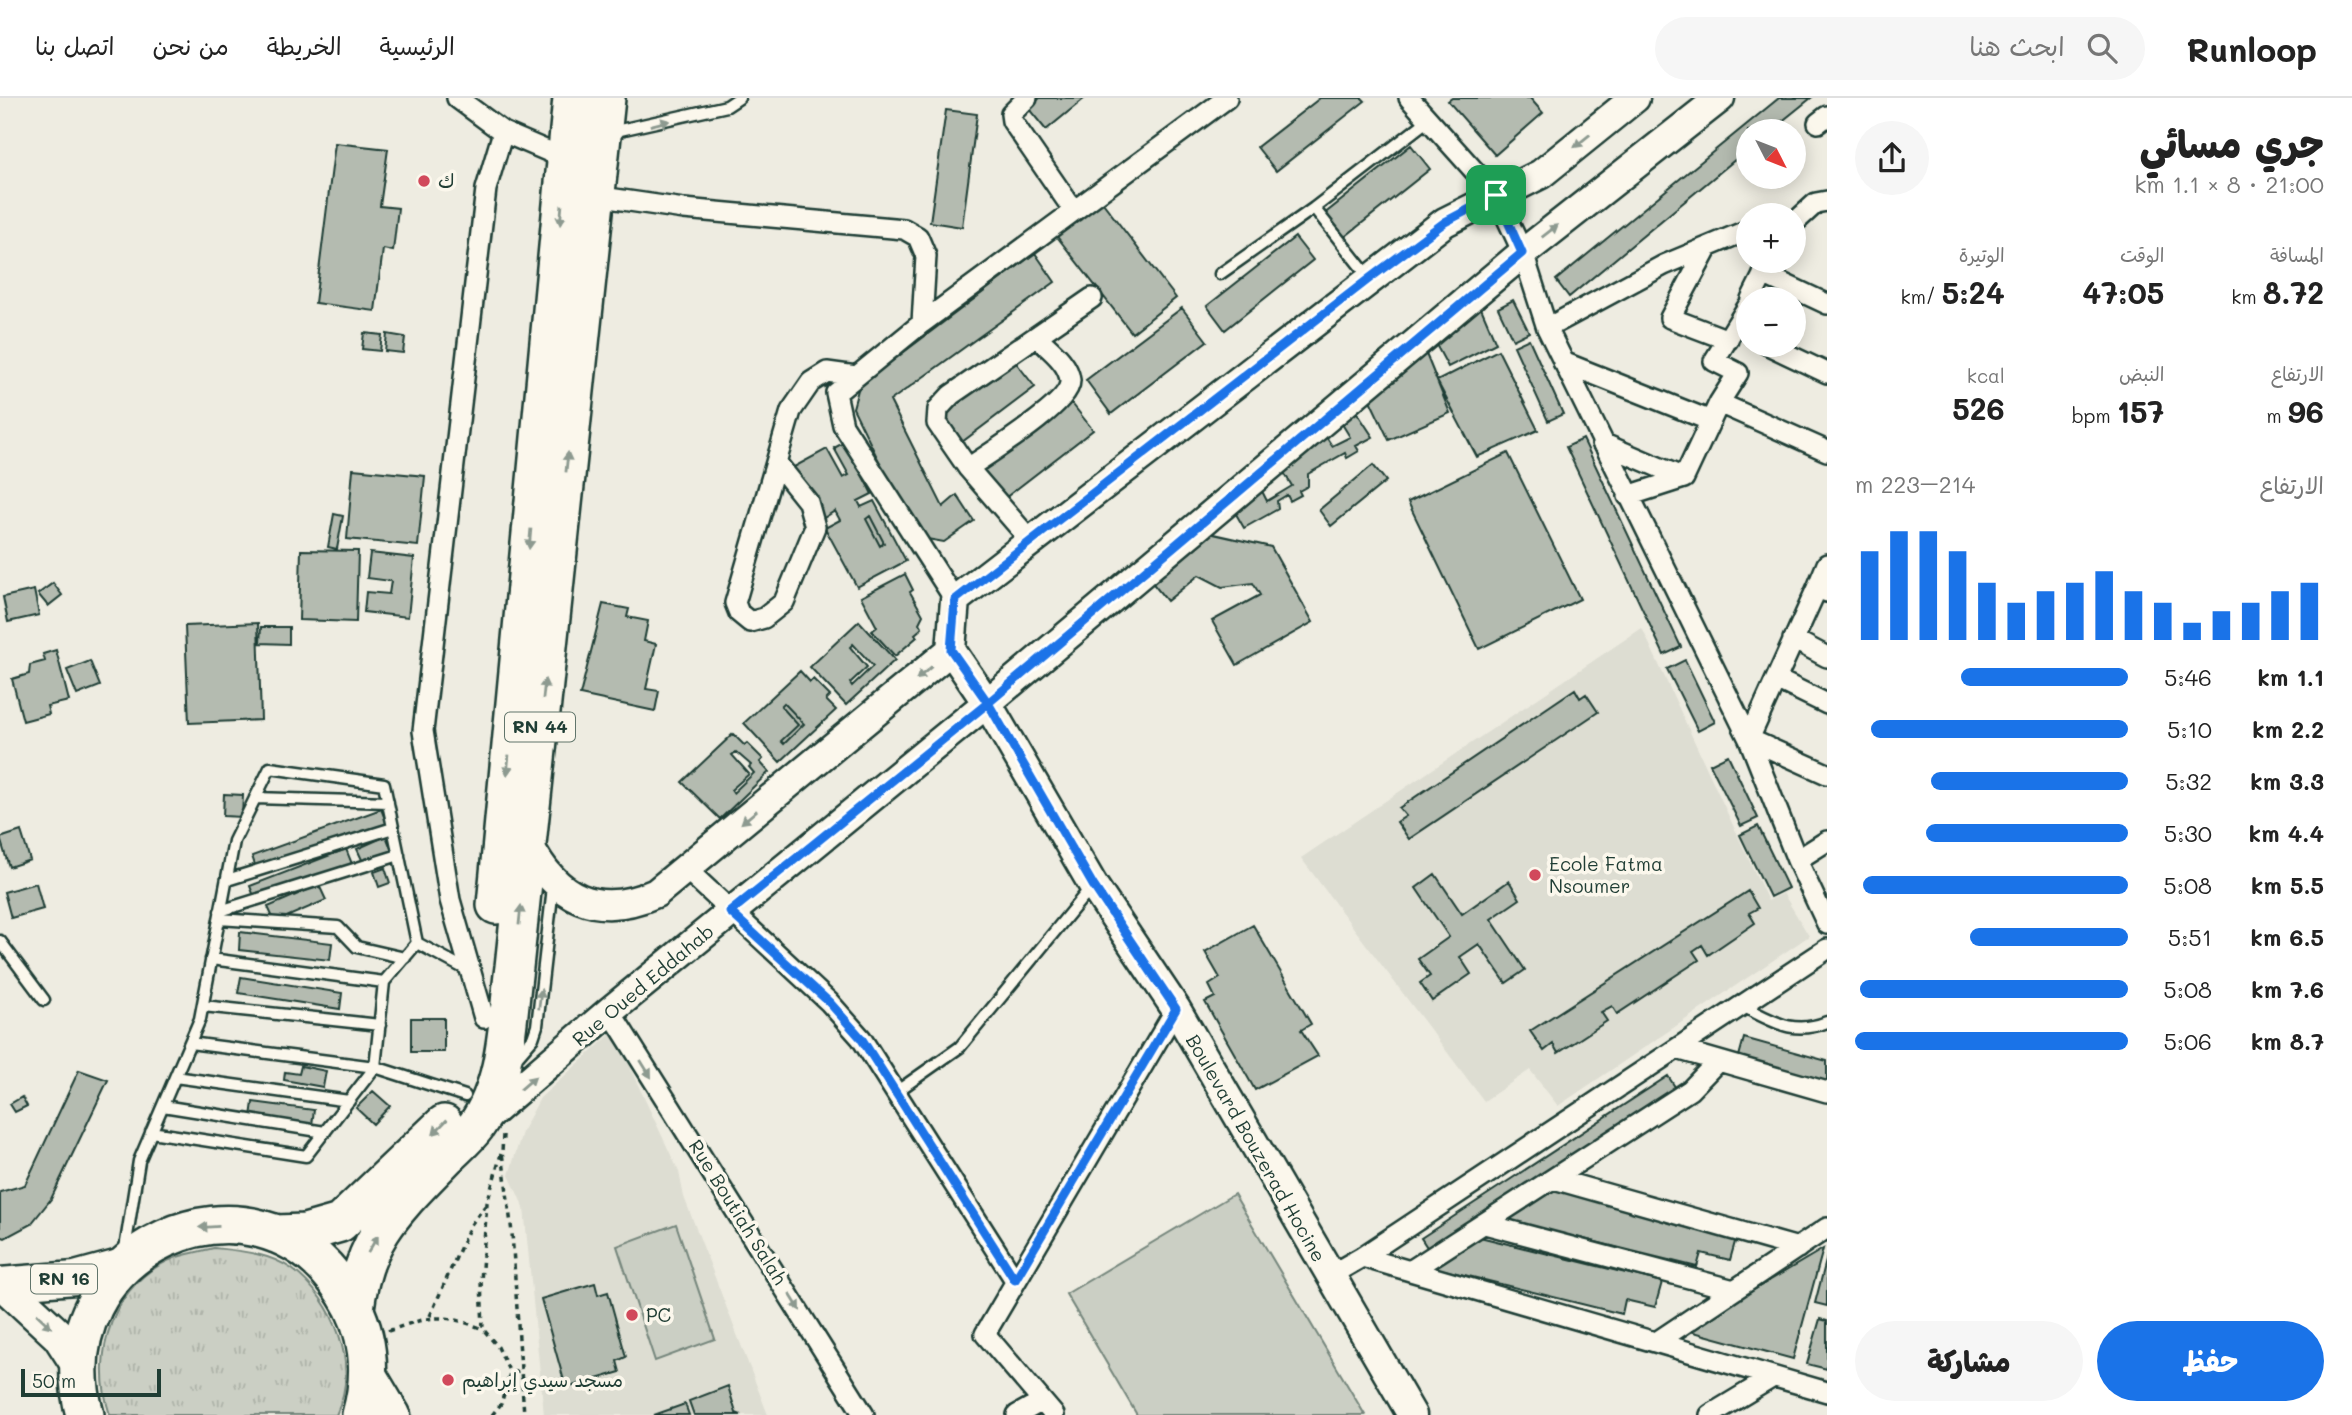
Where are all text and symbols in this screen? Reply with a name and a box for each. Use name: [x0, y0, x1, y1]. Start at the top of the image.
search box: [1655, 17, 2145, 80]
text: Runloop: [2187, 27, 2317, 70]
text: ابحث هنا: [1969, 29, 2065, 63]
icon: search: [2083, 29, 2121, 67]
text: اتصل بنا: [35, 30, 114, 61]
text: من نحن: [152, 30, 229, 61]
text: الخريطة: [267, 30, 342, 61]
text: الرئيسية: [380, 30, 455, 61]
one-way arrow: [649, 117, 671, 128]
text: جري مسائي: [2140, 118, 2324, 168]
north arrow: [1736, 119, 1806, 189]
map controls: [1736, 119, 1806, 357]
button: share: [1855, 121, 1929, 195]
one-way arrow: [1574, 133, 1591, 148]
pin: [1466, 165, 1526, 225]
place label: ك: [438, 168, 454, 193]
text: 21:00 · 8 × 1.1 km: [2134, 169, 2324, 199]
marker: ك: [416, 173, 432, 189]
icon: arrive: [1477, 176, 1515, 214]
button: +: [1736, 203, 1806, 273]
one-way arrow: [555, 204, 566, 226]
one-way arrow: [1541, 225, 1559, 239]
text: الوتيرة: [1959, 242, 2005, 267]
text: الوقت: [2120, 242, 2164, 267]
text: المسافة: [2270, 242, 2324, 267]
text: 5:24: [1942, 272, 2005, 312]
text: 47:05: [2082, 272, 2164, 312]
text: 8.72: [2263, 272, 2324, 312]
text: /km: [1901, 284, 1942, 309]
text: km: [2231, 284, 2263, 309]
button: −: [1736, 287, 1806, 357]
text: النبض: [2119, 361, 2164, 386]
text: الارتفاع: [2271, 361, 2324, 386]
text: kcal: [1967, 363, 2005, 388]
text: 526: [1952, 388, 2005, 428]
text: 157: [2117, 391, 2164, 431]
text: 96: [2288, 391, 2324, 431]
text: bpm: [2072, 403, 2117, 428]
text: m: [2267, 403, 2288, 428]
one-way arrow: [562, 451, 573, 473]
text: 214–223 m: [1855, 469, 1975, 499]
text: الارتفاع: [2260, 470, 2324, 500]
one-way arrow: [524, 528, 535, 550]
text: 5:46: [2164, 662, 2212, 692]
text: 1.1 km: [2258, 662, 2324, 692]
one-way arrow: [915, 665, 933, 680]
one-way arrow: [538, 677, 549, 699]
road number: RN 44: [505, 712, 575, 742]
text: 5:10: [2167, 714, 2212, 744]
text: 2.2 km: [2252, 714, 2324, 744]
one-way arrow: [503, 754, 514, 776]
text: 5:32: [2165, 766, 2212, 796]
text: 3.3 km: [2250, 766, 2324, 796]
one-way arrow: [740, 810, 758, 825]
text: 5:30: [2164, 818, 2212, 848]
text: 4.4 km: [2249, 818, 2324, 848]
place label: Ecole Fatma Nsoumer: [1549, 851, 1663, 898]
marker: Ecole Fatma Nsoumer: [1527, 867, 1543, 883]
text: 5:08: [2163, 870, 2212, 900]
text: 5.5 km: [2251, 870, 2324, 900]
one-way arrow: [514, 904, 525, 926]
street label: Rue Oued Eddahab: [567, 918, 719, 1051]
text: 5:51: [2168, 922, 2212, 952]
text: 6.5 km: [2251, 922, 2324, 952]
text: 5:08: [2163, 974, 2212, 1004]
text: 7.6 km: [2251, 974, 2324, 1004]
one-way arrow: [535, 988, 546, 1010]
text: 5:06: [2163, 1026, 2212, 1056]
text: 8.7 km: [2251, 1026, 2324, 1056]
street label: Boulevard Bouzerad Hocine: [1181, 1029, 1332, 1266]
one-way arrow: [640, 1059, 653, 1078]
one-way arrow: [519, 1075, 536, 1091]
one-way arrow: [433, 1118, 449, 1135]
street label: Rue Boutiah Salah: [684, 1134, 793, 1289]
one-way arrow: [198, 1221, 220, 1232]
one-way arrow: [367, 1234, 379, 1253]
road number: RN 16: [31, 1264, 97, 1294]
one-way arrow: [788, 1292, 801, 1312]
place label: PC: [646, 1302, 671, 1327]
marker: PC: [624, 1307, 640, 1323]
one-way arrow: [35, 1313, 52, 1329]
button: مشاركة: [1855, 1321, 2083, 1401]
button: حفظ: [2097, 1321, 2324, 1401]
scale bar: [21, 1366, 161, 1398]
place label: مسجد سيدي إبراهيم: [462, 1367, 623, 1395]
text: 50 m: [32, 1368, 76, 1393]
marker: مسجد سيدي إبراهيم: [440, 1372, 456, 1388]

